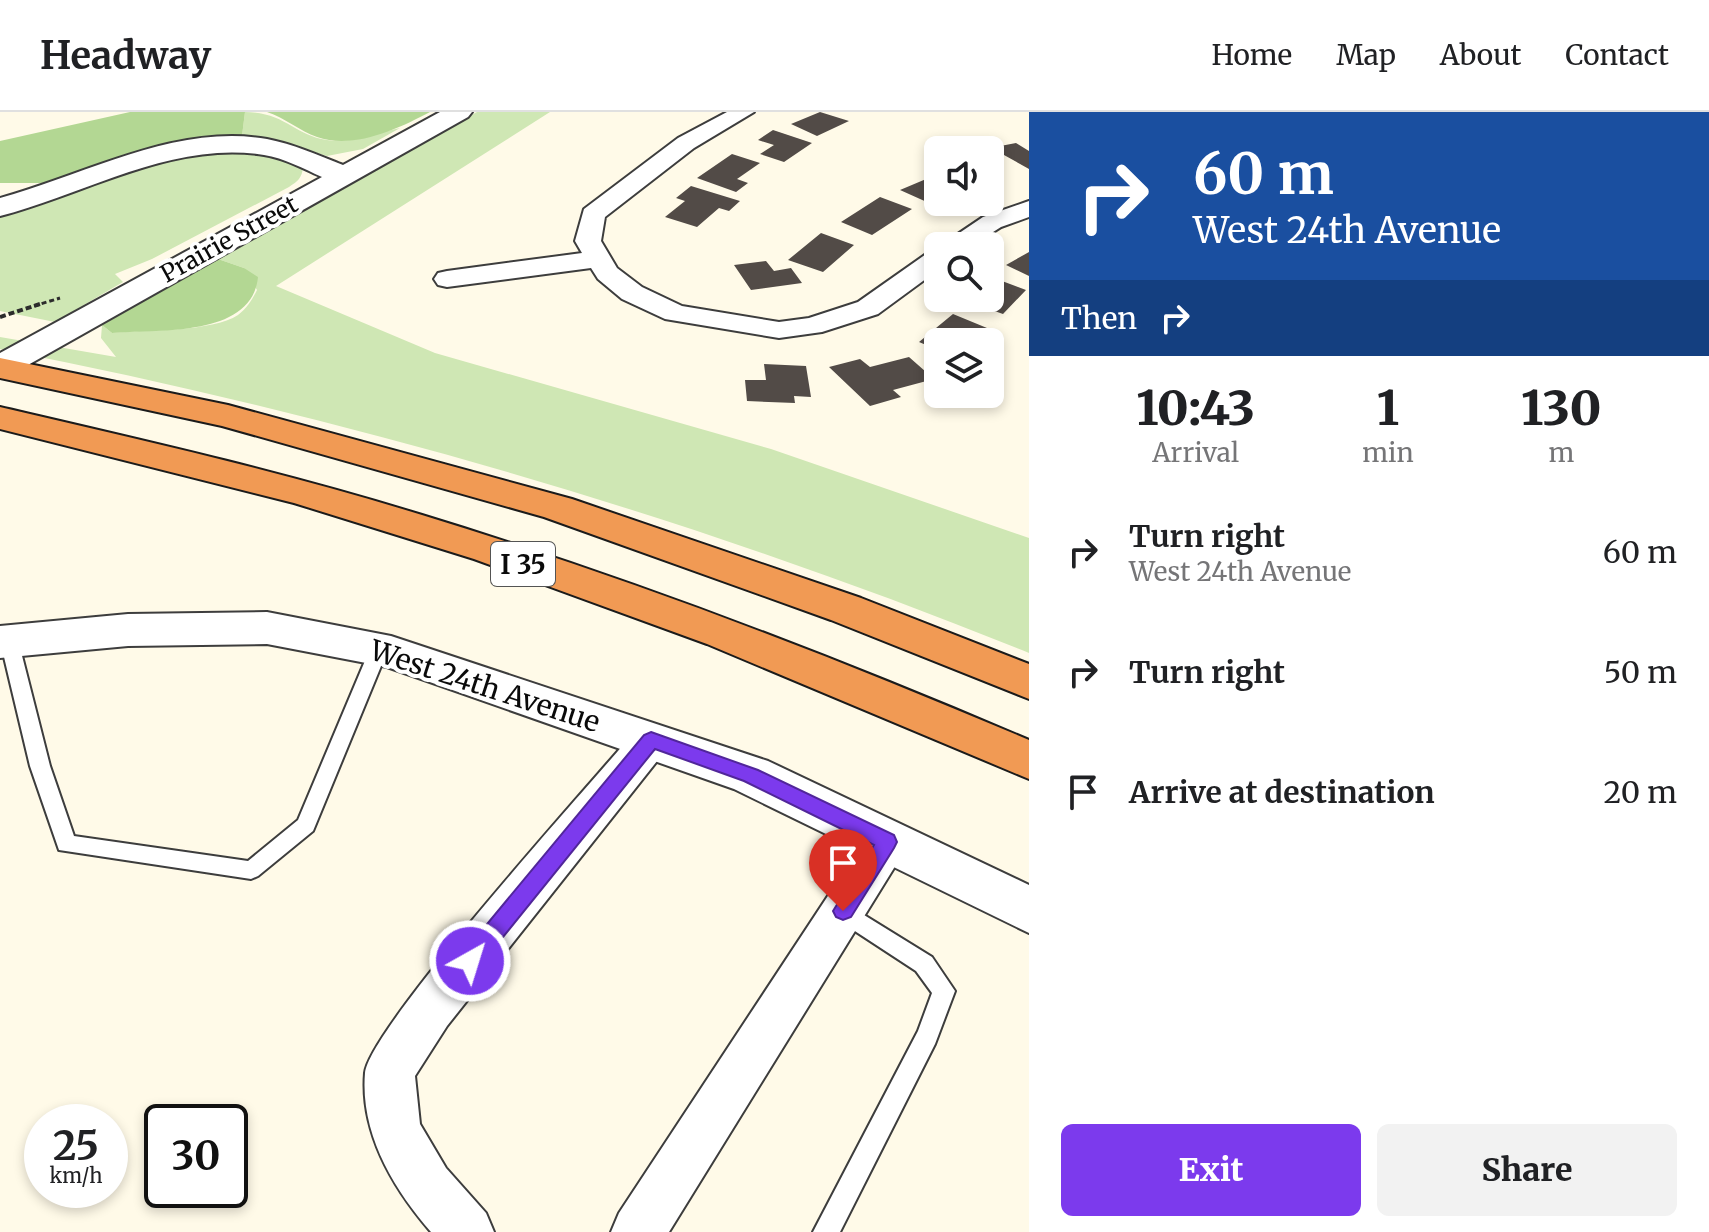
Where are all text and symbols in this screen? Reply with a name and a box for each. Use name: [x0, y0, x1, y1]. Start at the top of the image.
text: Headway: [40, 32, 211, 79]
text: Home: [1211, 37, 1292, 73]
text: Map: [1336, 37, 1396, 73]
text: About: [1440, 37, 1521, 73]
text: Contact: [1565, 37, 1669, 73]
map controls: [924, 136, 1004, 408]
button: sound: [924, 136, 1004, 216]
text: 60 m: [1193, 139, 1334, 209]
icon: right: [1061, 144, 1165, 248]
street label: Prairie Street: [155, 188, 304, 289]
text: West 24th Avenue: [1193, 208, 1501, 253]
button: search: [924, 232, 1004, 312]
icon: right: [1153, 296, 1197, 340]
text: Then: [1061, 299, 1137, 337]
button: layers: [924, 328, 1004, 408]
text: 10:43: [1136, 378, 1255, 438]
text: 1: [1377, 378, 1399, 438]
text: 130: [1521, 378, 1602, 438]
text: Arrival: [1152, 436, 1239, 469]
text: min: [1362, 436, 1414, 469]
text: m: [1548, 436, 1574, 469]
text: Turn right: [1129, 517, 1285, 555]
icon: right: [1061, 530, 1105, 574]
text: 60 m: [1603, 533, 1677, 571]
road number: I 35: [491, 542, 555, 586]
text: West 24th Avenue: [1129, 555, 1351, 588]
street label: West 24th Avenue: [365, 632, 604, 740]
icon: right: [1061, 650, 1105, 694]
text: Turn right: [1129, 653, 1285, 691]
text: 50 m: [1604, 653, 1677, 691]
icon: arrive: [1061, 770, 1105, 814]
text: Arrive at destination: [1129, 773, 1435, 811]
text: 20 m: [1604, 773, 1677, 811]
pin: [809, 829, 877, 911]
icon: arrive: [821, 841, 865, 885]
position arrow: [428, 919, 512, 1003]
speed limit sign: 30: [144, 1104, 248, 1208]
text: 25: [53, 1121, 99, 1171]
button: Exit: [1061, 1124, 1361, 1216]
button: Share: [1377, 1124, 1677, 1216]
text: km/h: [50, 1163, 102, 1188]

